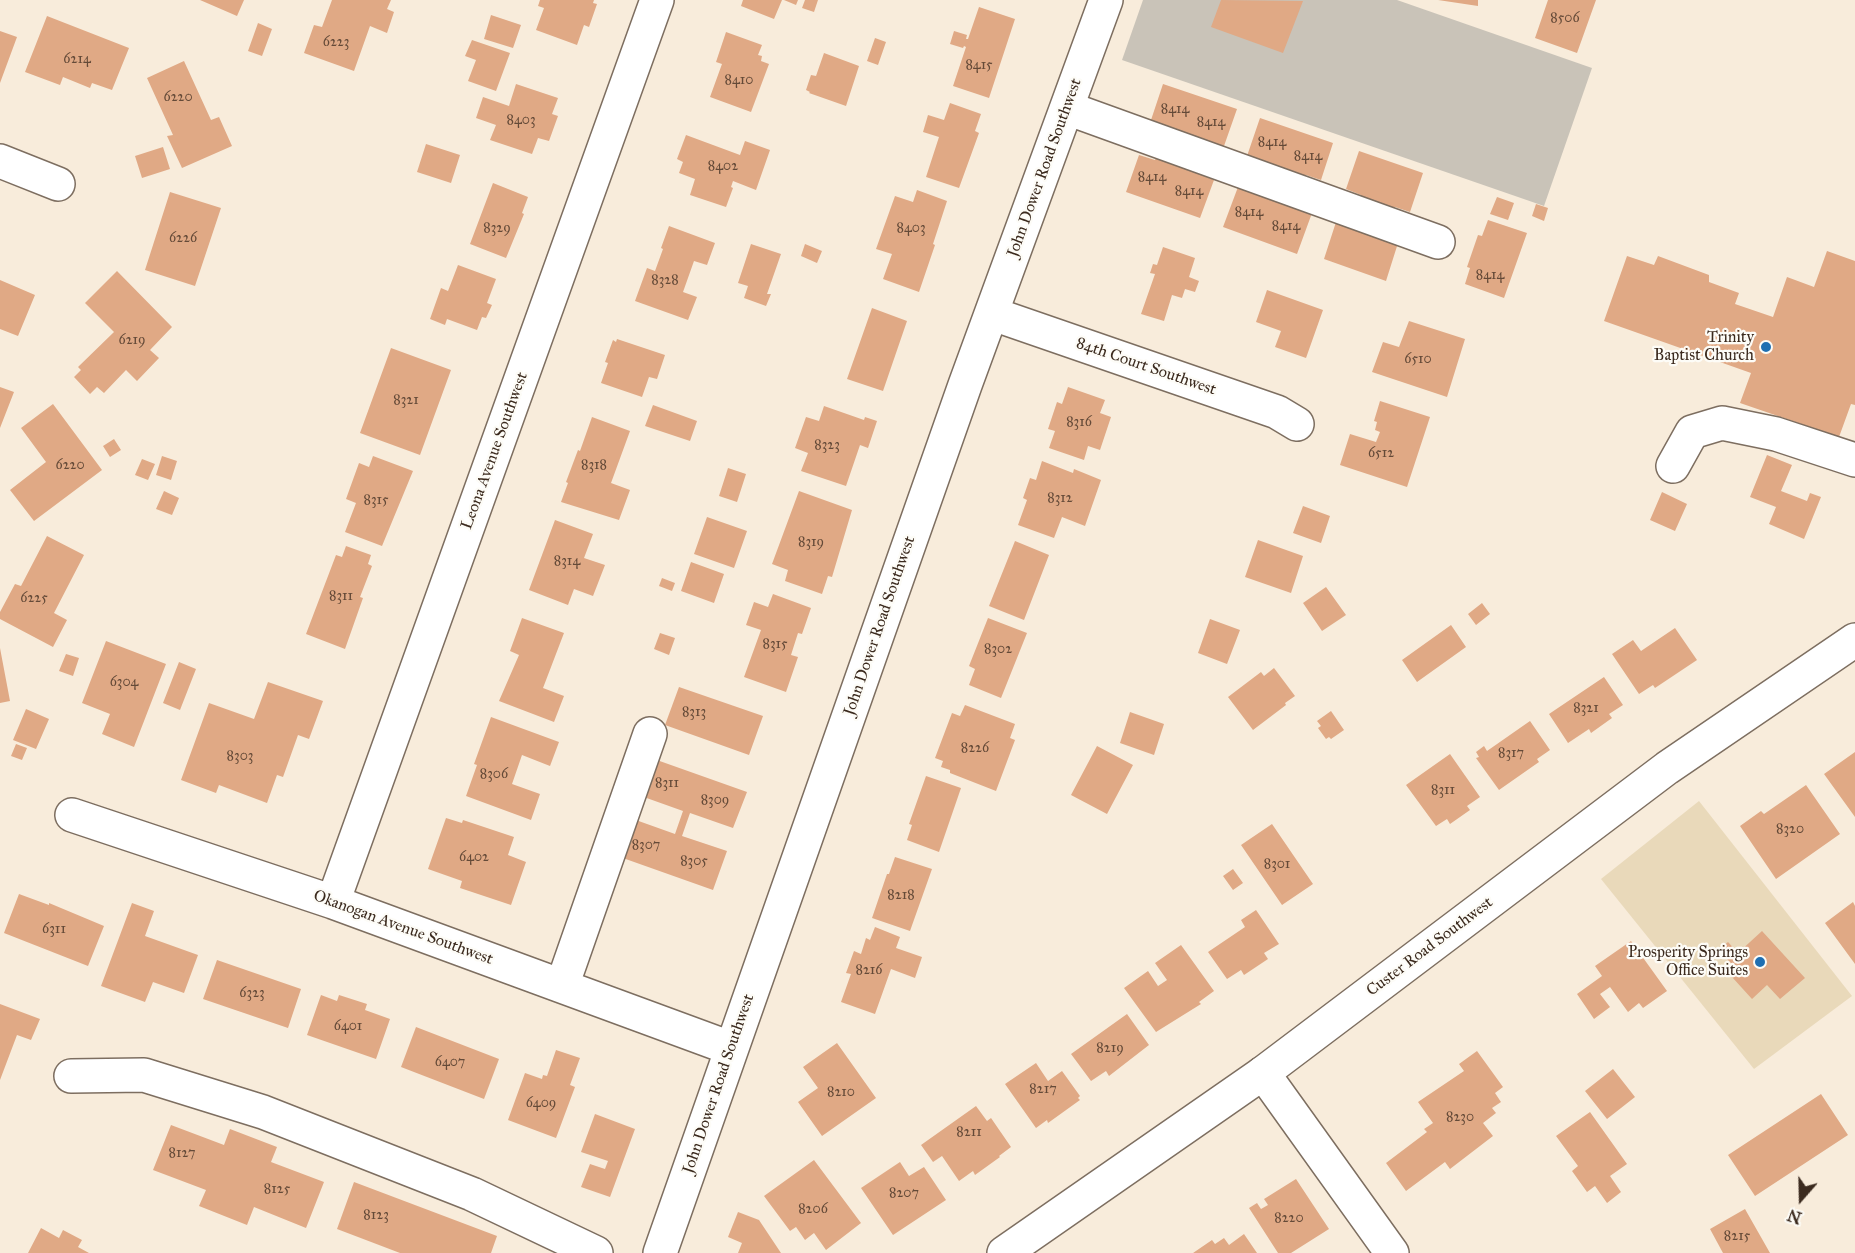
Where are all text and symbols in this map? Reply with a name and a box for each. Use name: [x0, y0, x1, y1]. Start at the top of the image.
house number: 8506: [1550, 11, 1580, 27]
house number: 6223: [323, 35, 349, 51]
house number: 6214: [63, 52, 91, 68]
house number: 8415: [965, 58, 993, 74]
house number: 8410: [725, 73, 753, 89]
street label: John Dower Road Southwest: [1004, 76, 1086, 260]
house number: 6220: [163, 90, 193, 106]
house number: 8414: [1161, 102, 1189, 118]
house number: 8403: [507, 113, 535, 129]
house number: 8414: [1197, 115, 1225, 131]
house number: 8414: [1258, 135, 1286, 151]
house number: 8414: [1294, 149, 1322, 165]
house number: 8402: [708, 159, 738, 175]
house number: 8414: [1138, 170, 1166, 186]
house number: 8414: [1175, 184, 1203, 200]
house number: 8414: [1235, 205, 1263, 221]
house number: 8414: [1272, 219, 1300, 235]
house number: 8329: [483, 221, 511, 237]
house number: 8403: [897, 221, 925, 237]
house number: 6226: [169, 231, 197, 247]
house number: 8414: [1476, 268, 1504, 284]
house number: 8328: [651, 273, 679, 289]
place label: Trinity Baptist Church: [1654, 328, 1754, 366]
house number: 6219: [118, 333, 146, 349]
street label: 84th Court Southwest: [1073, 334, 1219, 400]
marker: Trinity Baptist Church: [1759, 340, 1773, 354]
house number: 6510: [1404, 352, 1432, 368]
street label: Leona Avenue Southwest: [458, 370, 532, 532]
house number: 8321: [393, 393, 419, 409]
house number: 8316: [1066, 415, 1092, 431]
house number: 8323: [814, 438, 840, 454]
house number: 6512: [1368, 446, 1394, 462]
house number: 6220: [55, 458, 85, 474]
house number: 8318: [581, 458, 607, 474]
house number: 8312: [1047, 491, 1073, 507]
house number: 8315: [364, 493, 388, 509]
street label: John Dower Road Southwest: [840, 534, 920, 718]
house number: 8319: [798, 535, 824, 551]
house number: 8314: [554, 554, 580, 570]
house number: 8311: [329, 589, 353, 605]
house number: 6225: [20, 591, 48, 607]
house number: 8315: [763, 637, 787, 653]
house number: 8302: [984, 642, 1012, 658]
house number: 6304: [110, 675, 138, 691]
house number: 8321: [1573, 701, 1599, 717]
house number: 8313: [682, 705, 706, 721]
house number: 8226: [961, 741, 989, 757]
house number: 8317: [1498, 746, 1524, 762]
house number: 8303: [227, 749, 253, 765]
house number: 8306: [480, 767, 508, 783]
house number: 8311: [655, 776, 679, 792]
house number: 8311: [1431, 783, 1455, 799]
house number: 8309: [701, 793, 729, 809]
house number: 8320: [1776, 822, 1804, 838]
house number: 8307: [632, 838, 660, 854]
house number: 6402: [459, 850, 489, 866]
house number: 8305: [680, 854, 708, 870]
house number: 8301: [1264, 857, 1290, 873]
street label: Okanogan Avenue Southwest: [311, 887, 495, 969]
house number: 8218: [887, 888, 915, 904]
street label: Custer Road Southwest: [1363, 893, 1497, 1001]
house number: 6311: [42, 922, 66, 938]
place label: Prosperity Springs Office Suites: [1628, 943, 1748, 981]
marker: Prosperity Springs Office Suites: [1753, 955, 1767, 969]
house number: 8216: [855, 963, 883, 979]
house number: 6323: [239, 986, 265, 1002]
street label: John Dower Road Southwest: [679, 992, 759, 1176]
house number: 6401: [334, 1019, 362, 1035]
house number: 8219: [1096, 1041, 1124, 1057]
house number: 6407: [435, 1055, 465, 1071]
house number: 8217: [1029, 1082, 1057, 1098]
house number: 8210: [827, 1085, 855, 1101]
house number: 6409: [526, 1096, 556, 1112]
house number: 8230: [1446, 1110, 1474, 1126]
house number: 8211: [956, 1125, 982, 1141]
house number: 8127: [169, 1146, 195, 1162]
north arrow: [1771, 1169, 1831, 1229]
house number: 8125: [264, 1182, 290, 1198]
house number: 8207: [889, 1186, 919, 1202]
house number: 8206: [798, 1202, 828, 1218]
text: N: [1785, 1205, 1804, 1228]
house number: 8123: [363, 1208, 389, 1224]
house number: 8220: [1274, 1211, 1304, 1227]
house number: 8215: [1724, 1229, 1750, 1245]

